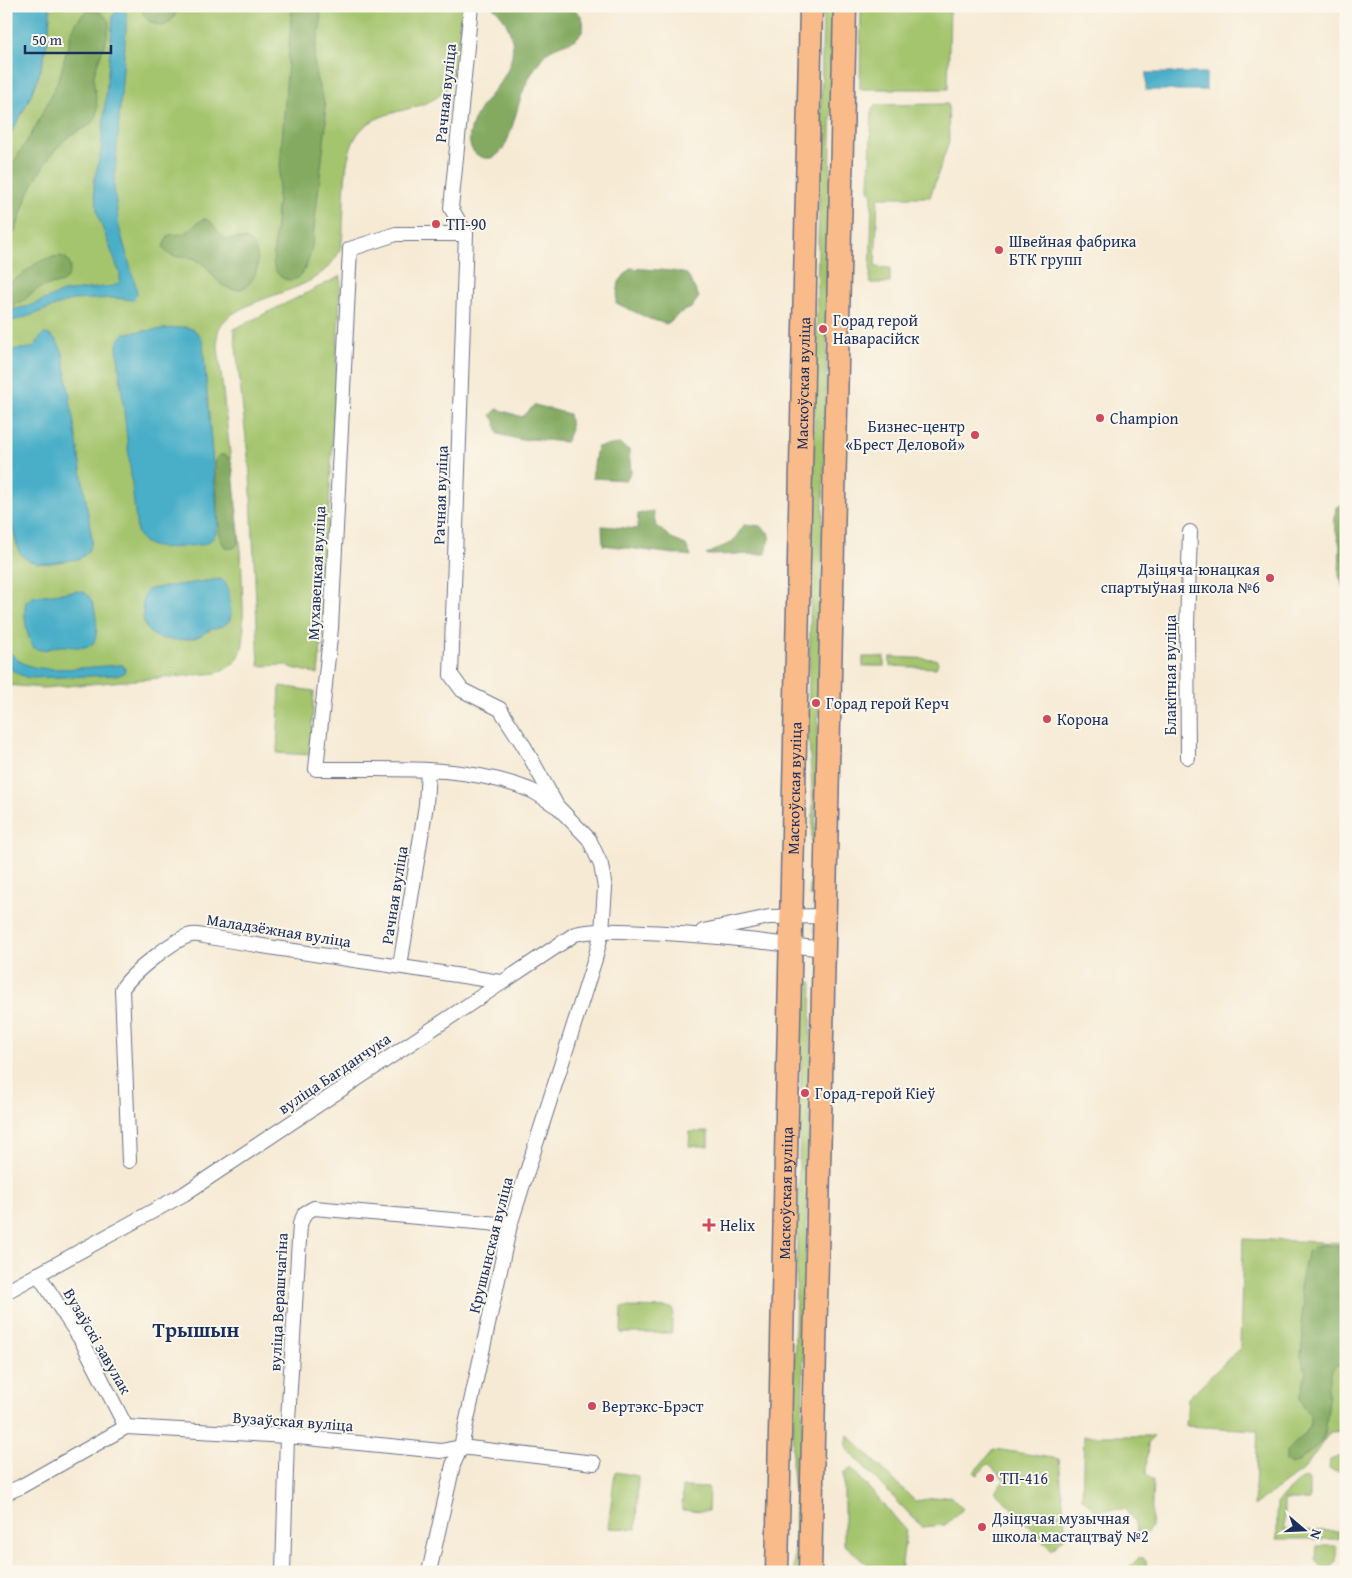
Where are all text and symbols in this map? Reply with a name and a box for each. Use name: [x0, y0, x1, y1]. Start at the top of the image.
scale bar: [25, 22, 111, 54]
text: 50 m: [32, 29, 63, 50]
street label: Рачная вуліца: [428, 42, 462, 144]
place label: ТП-90: [446, 212, 486, 236]
marker: ТП-90: [430, 218, 442, 230]
place label: Швейная фабрика БТК групп: [1009, 229, 1137, 271]
marker: Швейная фабрика БТК групп: [993, 244, 1005, 256]
place label: Горад герой Наварасійск: [833, 308, 920, 350]
street label: Маскоўская вуліца: [789, 316, 816, 450]
marker: Горад герой Наварасійск: [817, 323, 829, 335]
place label: Champion: [1110, 406, 1179, 430]
marker: Champion: [1094, 412, 1106, 424]
place label: Бизнес-центр «Брест Деловой»: [845, 414, 965, 456]
marker: Бизнес-центр «Брест Деловой»: [969, 429, 981, 441]
street label: Рачная вуліца: [426, 445, 454, 545]
street label: Мухавецкая вуліца: [300, 505, 332, 641]
place label: Дзіцяча-юнацкая спартыўная школа №6: [1101, 557, 1260, 599]
marker: Дзіцяча-юнацкая спартыўная школа №6: [1264, 572, 1276, 584]
street label: Блакітная вуліца: [1158, 614, 1182, 735]
place label: Горад герой Керч: [826, 691, 949, 715]
marker: Горад герой Керч: [810, 697, 822, 709]
place label: Корона: [1057, 707, 1109, 731]
marker: Корона: [1041, 713, 1053, 725]
street label: Маскоўская вуліца: [781, 721, 807, 855]
street label: Рачная вуліца: [374, 844, 414, 946]
street label: Маладзёжная вуліца: [205, 907, 353, 953]
street label: вуліца Багданчука: [273, 1026, 395, 1120]
place label: Горад-герой Кіеў: [815, 1081, 935, 1105]
marker: Горад-герой Кіеў: [799, 1087, 811, 1099]
street label: Маскоўская вуліца: [772, 1126, 799, 1260]
street label: Крушынская вуліца: [461, 1174, 519, 1316]
place label: Helix: [720, 1213, 756, 1237]
marker: Helix: [702, 1218, 716, 1232]
street label: вуліца Верашчагіна: [262, 1232, 294, 1372]
street label: Вузаўскі завулак: [58, 1284, 138, 1399]
district label: Трышын: [153, 1314, 240, 1345]
place label: Вертэкс-Брэст: [602, 1394, 704, 1418]
marker: Вертэкс-Брэст: [586, 1400, 598, 1412]
street label: Вузаўская вуліца: [232, 1405, 354, 1437]
place label: ТП-416: [1000, 1466, 1048, 1490]
marker: ТП-416: [984, 1472, 996, 1484]
place label: Дзіцячая музычная школа мастацтваў №2: [991, 1506, 1149, 1548]
north arrow: [1280, 1506, 1330, 1556]
marker: Дзіцячая музычная школа мастацтваў №2: [976, 1521, 988, 1533]
text: N: [1305, 1527, 1327, 1543]

